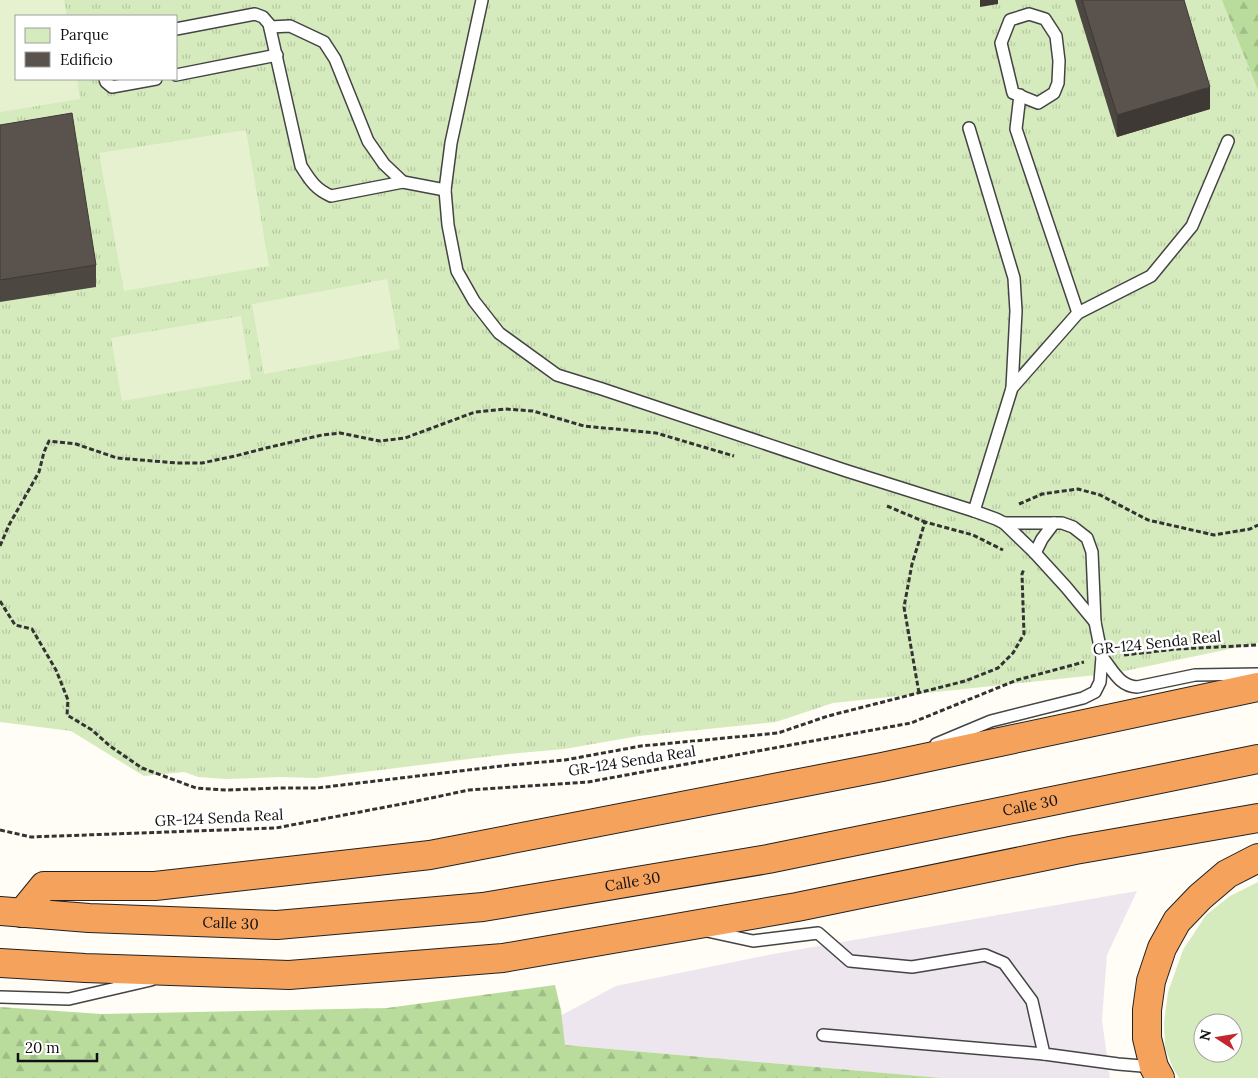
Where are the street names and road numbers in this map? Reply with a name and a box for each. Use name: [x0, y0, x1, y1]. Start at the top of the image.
street label: GR-124 Senda Real: [1092, 626, 1222, 659]
street label: GR-124 Senda Real: [567, 741, 697, 780]
street label: Calle 30: [1001, 790, 1060, 820]
street label: GR-124 Senda Real: [154, 805, 284, 830]
street label: Calle 30: [603, 867, 662, 895]
street label: Calle 30: [202, 912, 259, 933]

